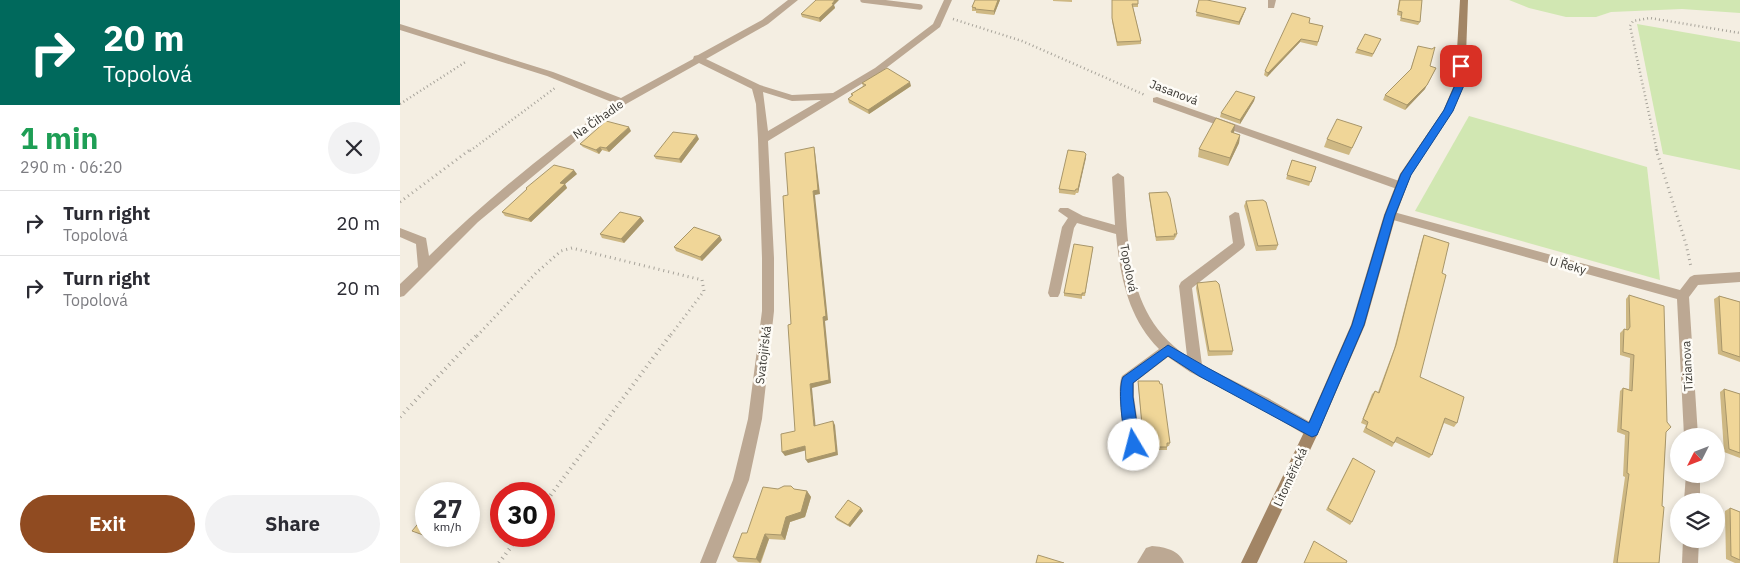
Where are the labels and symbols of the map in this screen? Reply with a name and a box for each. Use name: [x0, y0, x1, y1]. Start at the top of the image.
pin: [1440, 45, 1482, 87]
street label: Jasanová: [1148, 76, 1201, 108]
street label: Na Čihadle: [570, 96, 626, 142]
street label: Topolová: [1117, 243, 1141, 294]
street label: U Řeky: [1548, 253, 1588, 277]
street label: Svatojiřská: [752, 324, 774, 385]
street label: Tizianova: [1678, 340, 1696, 392]
position arrow: [1107, 418, 1159, 470]
north arrow: [1670, 428, 1725, 482]
street label: Litoměřická: [1270, 445, 1310, 509]
speed limit sign: 30: [490, 482, 555, 547]

